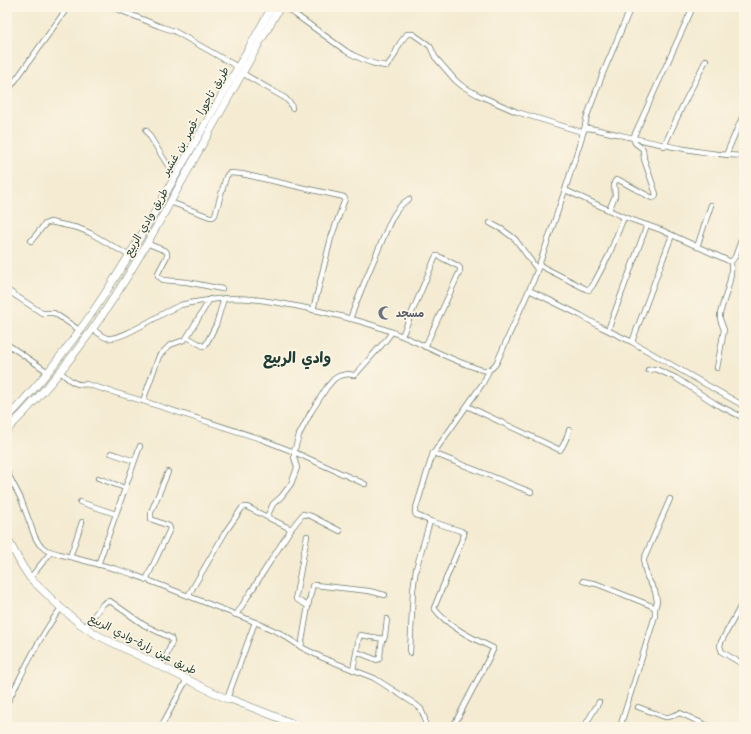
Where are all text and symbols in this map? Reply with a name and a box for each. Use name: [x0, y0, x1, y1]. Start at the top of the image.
street label: طريق تاجورا -قصر بن غشير: [157, 63, 235, 180]
street label: طريق وادي الربيع: [120, 185, 174, 260]
mosque icon: مسجد: [377, 305, 393, 321]
place label: مسجد: [396, 305, 424, 323]
district label: وادي الربيع: [263, 347, 331, 371]
street label: طريق عين زارة-وادي الربيع: [85, 610, 200, 680]

